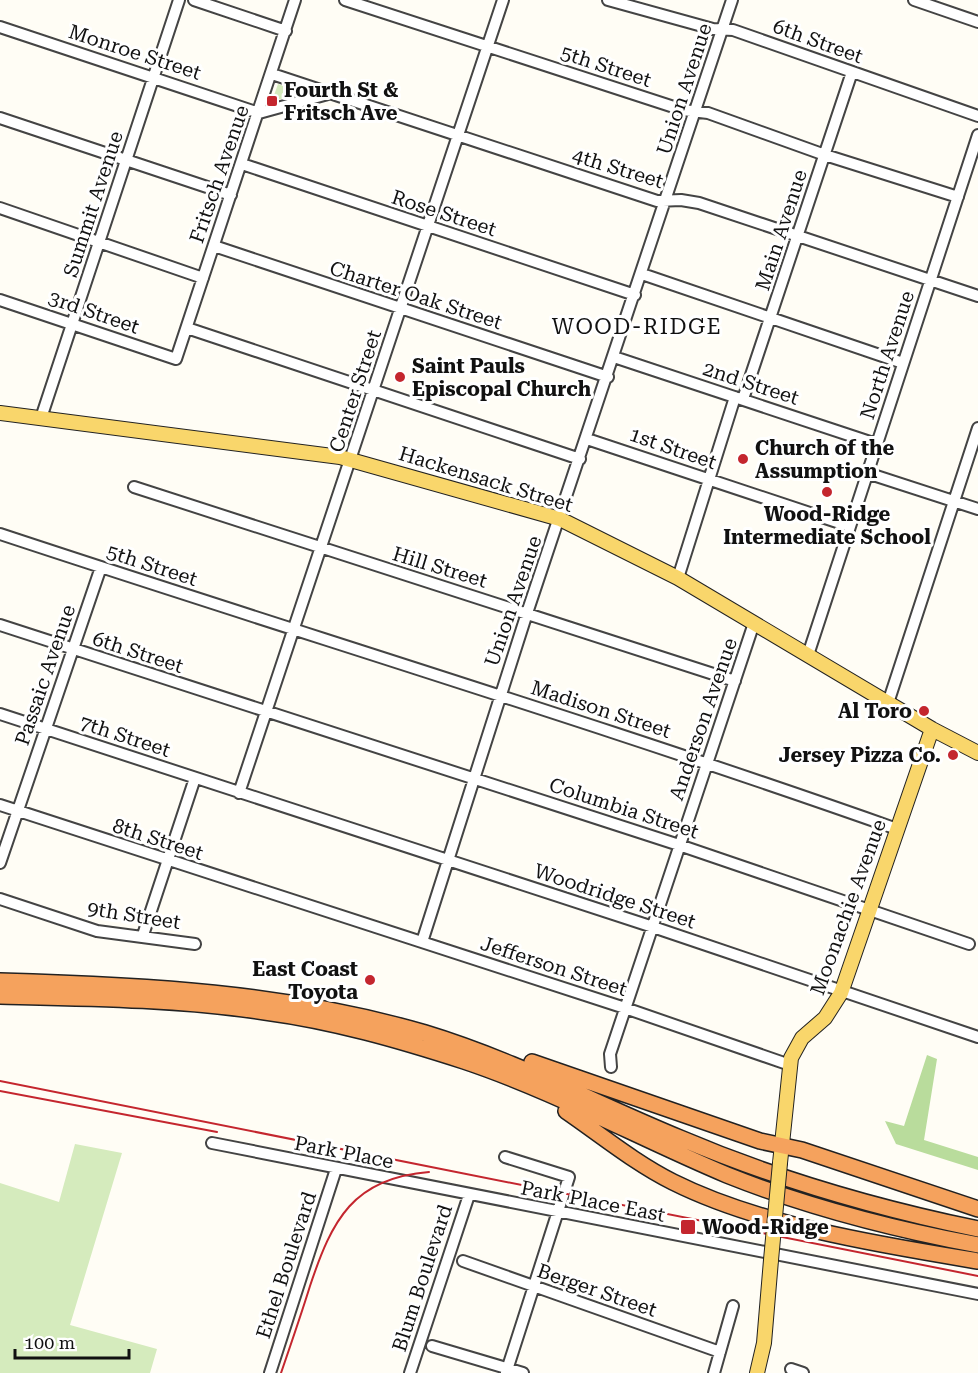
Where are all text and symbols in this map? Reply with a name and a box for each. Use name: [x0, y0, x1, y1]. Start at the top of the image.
street label: 6th Street: [770, 14, 867, 69]
street label: Monroe Street: [66, 19, 205, 85]
street label: Union Avenue: [651, 20, 717, 158]
street label: 5th Street: [558, 40, 655, 92]
place label: Fourth St & Fritsch Ave: [284, 78, 398, 125]
marker: Fourth St & Fritsch Ave: [265, 94, 279, 108]
street label: Fritsch Avenue: [184, 102, 254, 246]
street label: Summit Avenue: [58, 128, 128, 280]
street label: 4th Street: [570, 143, 667, 193]
street label: Main Avenue: [750, 166, 812, 294]
street label: Rose Street: [389, 185, 500, 241]
street label: Charter Oak Street: [327, 256, 506, 334]
street label: 3rd Street: [45, 285, 143, 339]
street label: North Avenue: [855, 288, 919, 422]
district label: WOOD-RIDGE: [552, 314, 722, 339]
street label: Center Street: [324, 326, 386, 455]
place label: Saint Pauls Episcopal Church: [412, 354, 592, 401]
street label: 2nd Street: [700, 356, 802, 410]
marker: Saint Pauls Episcopal Church: [393, 370, 407, 384]
street label: 1st Street: [626, 422, 720, 474]
place label: Church of the Assumption: [755, 436, 894, 483]
street label: Hackensack Street: [396, 441, 576, 517]
marker: Church of the Assumption: [736, 452, 750, 466]
marker: Wood-Ridge Intermediate School: [820, 485, 834, 499]
place label: Wood-Ridge Intermediate School: [723, 502, 931, 549]
street label: Union Avenue: [479, 532, 547, 670]
street label: 5th Street: [104, 539, 201, 591]
street label: Hill Street: [390, 541, 491, 593]
street label: Passaic Avenue: [10, 602, 80, 748]
street label: 6th Street: [90, 626, 187, 678]
street label: Anderson Avenue: [664, 635, 742, 803]
street label: Madison Street: [528, 675, 675, 743]
place label: Al Toro: [838, 699, 912, 723]
marker: Al Toro: [917, 704, 931, 718]
street label: 7th Street: [77, 710, 174, 762]
place label: Jersey Pizza Co.: [779, 743, 941, 767]
marker: Jersey Pizza Co.: [946, 748, 960, 762]
street label: Columbia Street: [546, 773, 702, 844]
street label: 8th Street: [110, 813, 207, 865]
street label: Moonachie Avenue: [805, 816, 891, 998]
street label: Woodridge Street: [531, 859, 699, 934]
street label: 9th Street: [86, 896, 183, 934]
street label: Jefferson Street: [478, 931, 631, 1001]
place label: East Coast Toyota: [252, 957, 358, 1004]
marker: East Coast Toyota: [363, 973, 377, 987]
street label: Park Place: [292, 1131, 396, 1173]
street label: Park Place East: [519, 1175, 668, 1227]
street label: Ethel Boulevard: [251, 1188, 321, 1342]
street label: Blum Boulevard: [387, 1201, 457, 1355]
place label: Wood-Ridge: [702, 1215, 829, 1239]
marker: Wood-Ridge: [679, 1218, 697, 1236]
street label: Berger Street: [534, 1258, 660, 1322]
scale bar: [15, 1322, 129, 1360]
text: 100 m: [24, 1332, 75, 1353]

